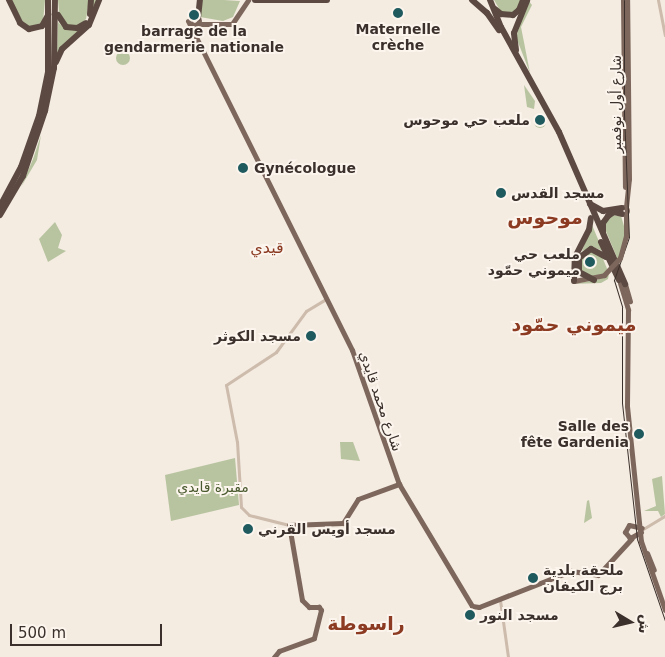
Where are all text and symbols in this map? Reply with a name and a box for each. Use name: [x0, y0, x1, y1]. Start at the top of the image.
marker: Maternelle crèche: [392, 7, 404, 19]
marker: barrage de la gendarmerie nationale: [188, 9, 200, 21]
place label: Maternelle crèche: [355, 21, 441, 54]
place label: barrage de la gendarmerie nationale: [104, 23, 284, 56]
street label: شارع أول نوفمبر: [608, 55, 624, 153]
place label: ملعب حي موحوس: [403, 112, 530, 128]
marker: ملعب حي موحوس: [534, 114, 546, 126]
place label: Gynécologue: [254, 160, 356, 176]
marker: Gynécologue: [236, 161, 250, 175]
place label: مسجد القدس: [511, 185, 605, 201]
marker: مسجد القدس: [495, 187, 507, 199]
district label: موحوس: [507, 207, 583, 229]
district label: قيدي: [250, 238, 284, 258]
place label: ملعب حي ميموني حمّود: [488, 246, 580, 278]
marker: ملعب حي ميموني حمّود: [584, 256, 596, 268]
district label: ميموني حمّود: [511, 314, 637, 336]
place label: مسجد الكوثر: [214, 328, 301, 344]
marker: مسجد الكوثر: [305, 330, 317, 342]
street label: شارع محمد قايدي: [356, 349, 406, 453]
place label: Salle des fête Gardenia: [521, 418, 629, 451]
marker: Salle des fête Gardenia: [633, 428, 645, 440]
park label: مقبرة قايدي: [177, 479, 249, 495]
place label: مسجد أويس القرني: [258, 521, 396, 537]
marker: مسجد أويس القرني: [242, 523, 254, 535]
place label: ملحقة بلدية برج الكيفان: [543, 562, 624, 594]
marker: ملحقة بلدية برج الكيفان: [527, 572, 539, 584]
north arrow: [605, 597, 655, 647]
place label: مسجد النور: [480, 607, 559, 623]
marker: مسجد النور: [464, 609, 476, 621]
district label: راسوطة: [327, 613, 405, 635]
scale bar: [12, 614, 165, 646]
text: ش: [635, 614, 654, 635]
text: 500 m: [18, 624, 66, 642]

